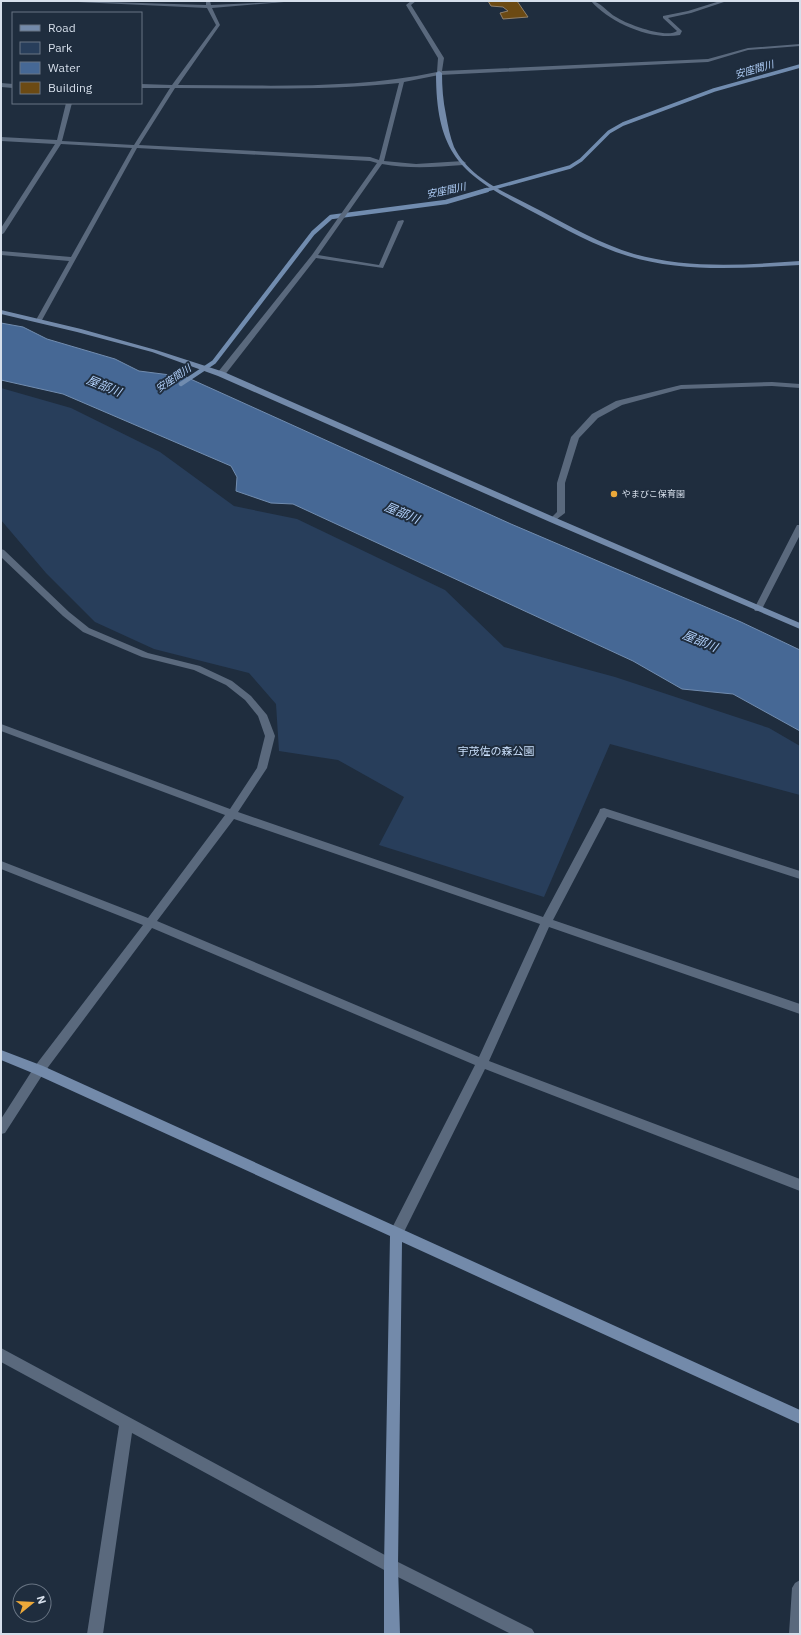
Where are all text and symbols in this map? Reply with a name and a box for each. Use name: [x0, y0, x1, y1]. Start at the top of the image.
legend: [12, 12, 142, 104]
text: Road: [48, 20, 76, 35]
text: Park: [48, 40, 73, 55]
water label: 安座間川: [733, 57, 776, 81]
text: Water: [48, 60, 81, 75]
text: Building: [48, 80, 93, 95]
water label: 安座間川: [425, 180, 468, 201]
water label: 安座間川: [153, 361, 194, 395]
water label: 屋部川: [85, 372, 126, 400]
place label: やまびこ保育園: [622, 488, 685, 499]
marker: やまびこ保育園: [609, 489, 619, 499]
water label: 屋部川: [383, 499, 424, 527]
water label: 屋部川: [681, 627, 722, 655]
park label: 宇茂佐の森公園: [458, 744, 535, 758]
north arrow: [12, 1583, 52, 1623]
text: N: [34, 1594, 49, 1606]

